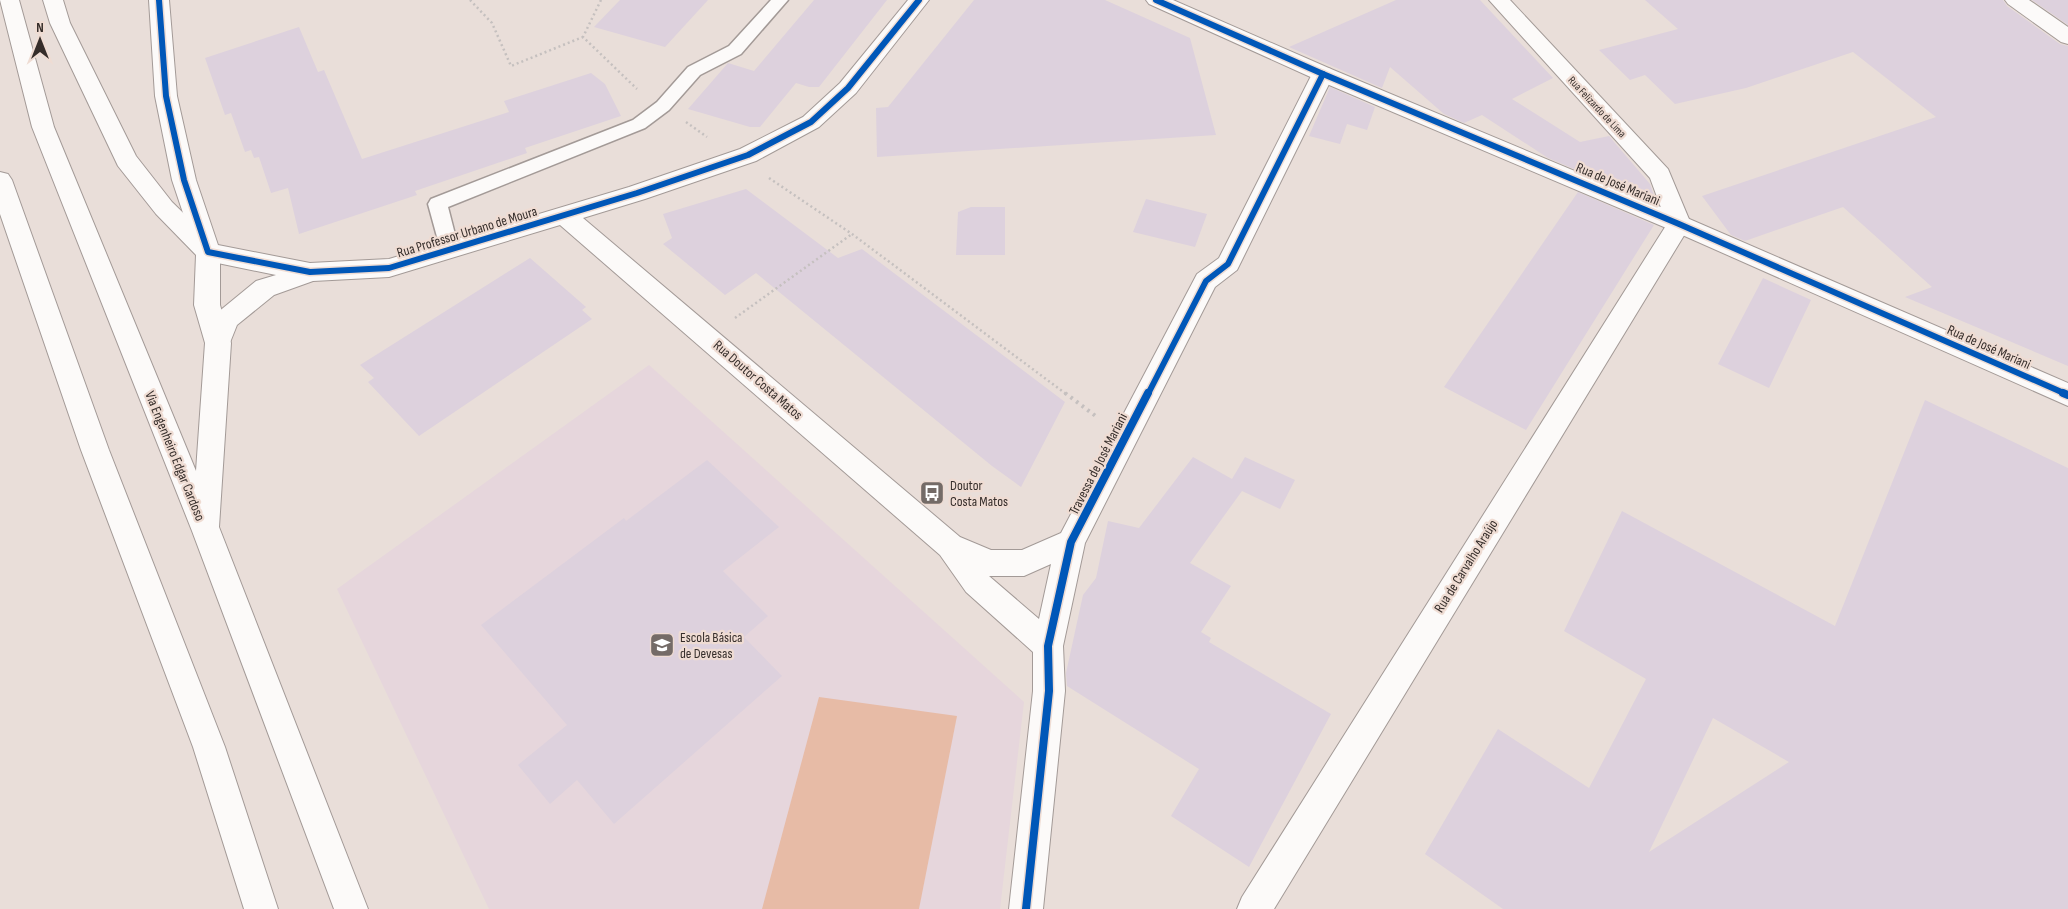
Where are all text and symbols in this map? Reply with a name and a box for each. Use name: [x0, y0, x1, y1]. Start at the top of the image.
north arrow: [15, 15, 65, 65]
text: N: [36, 19, 44, 36]
street label: Rua Felizardo de Lima: [1565, 74, 1629, 140]
street label: Rua de José Mariani: [1573, 159, 1663, 209]
street label: Rua Professor Urbano de Moura: [395, 203, 539, 261]
street label: Rua de José Mariani: [1945, 321, 2033, 373]
street label: Rua Doutor Costa Matos: [710, 337, 806, 423]
street label: Via Engenheiro Edgar Cardoso: [141, 389, 209, 523]
street label: Travessa de José Mariani: [1065, 410, 1131, 518]
place label: Doutor Costa Matos: [950, 477, 1008, 510]
bus stop icon: Doutor Costa Matos: [919, 480, 945, 506]
street label: Rua de Carvalho Araújo: [1431, 516, 1502, 616]
place label: Escola Básica de Devesas: [680, 629, 742, 662]
school or university icon: Escola Básica de Devesas: [649, 632, 675, 658]

